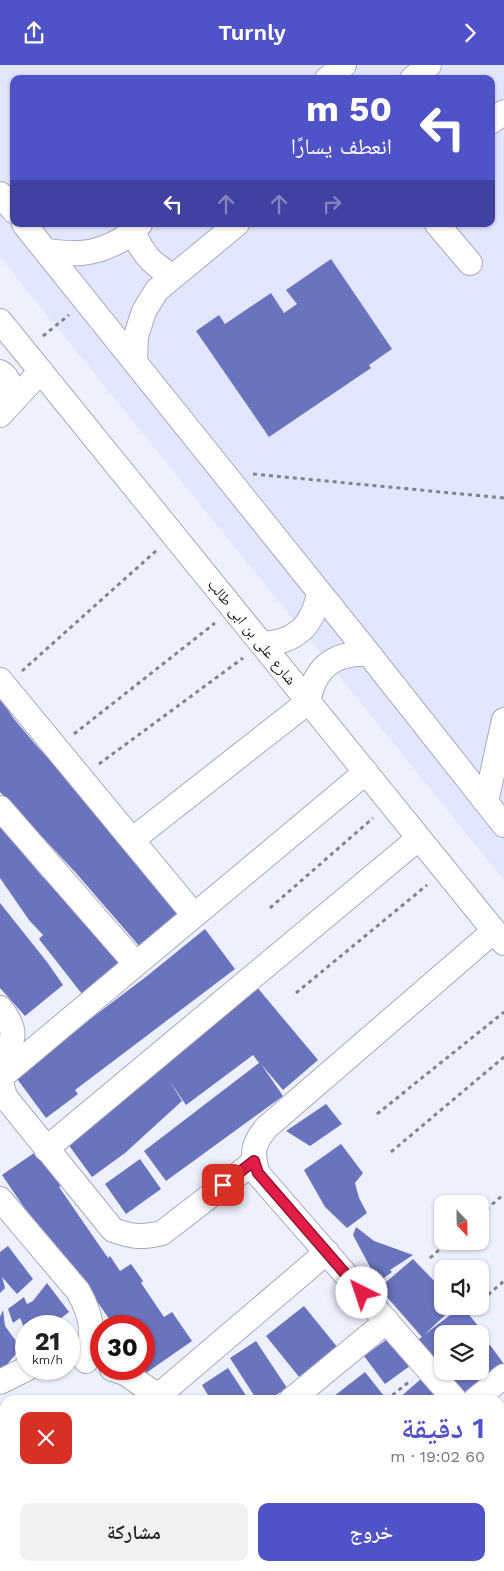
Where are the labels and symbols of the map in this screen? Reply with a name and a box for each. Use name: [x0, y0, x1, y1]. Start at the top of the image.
street label: شارع على بن ابى طالب: [203, 576, 300, 689]
pin: [202, 1164, 244, 1206]
north arrow: [434, 1195, 489, 1250]
position arrow: [335, 1266, 387, 1318]
speed limit sign: 30: [90, 1315, 155, 1380]

